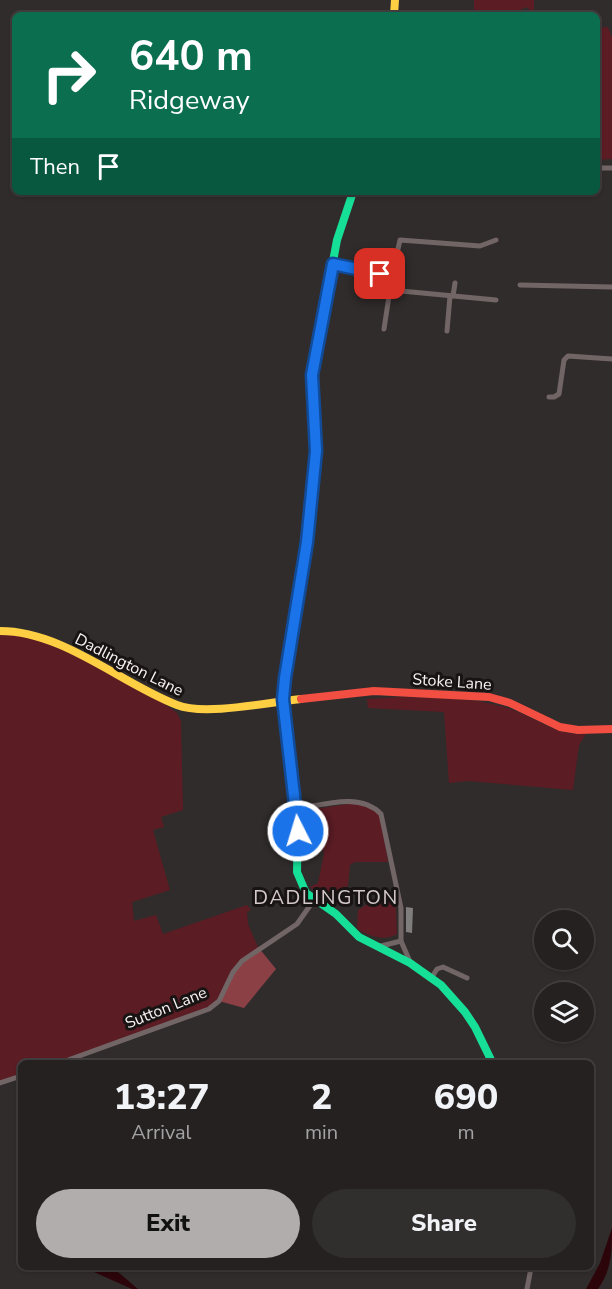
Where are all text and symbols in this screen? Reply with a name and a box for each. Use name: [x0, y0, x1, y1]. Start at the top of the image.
text: 640 m: [129, 28, 253, 85]
icon: right: [30, 36, 108, 114]
text: Ridgeway: [129, 82, 250, 119]
icon: arrive: [92, 150, 125, 183]
text: Then: [30, 152, 80, 182]
pin: [354, 248, 405, 299]
icon: arrive: [363, 257, 396, 290]
street label: Dadlington Lane: [71, 628, 187, 702]
street label: Stoke Lane: [412, 668, 492, 696]
position arrow: [266, 799, 330, 863]
district label: DADLINGTON: [253, 884, 399, 911]
map controls: [534, 910, 594, 1042]
button: search: [534, 910, 594, 970]
street label: Sutton Lane: [122, 982, 210, 1034]
button: layers: [534, 982, 594, 1042]
text: 13:27: [114, 1073, 209, 1122]
text: 2: [311, 1073, 332, 1122]
text: 690: [434, 1073, 498, 1122]
text: Arrival: [131, 1119, 192, 1146]
text: min: [305, 1119, 338, 1146]
text: m: [457, 1119, 475, 1146]
button: Exit: [36, 1189, 300, 1258]
button: Share: [312, 1189, 576, 1258]

